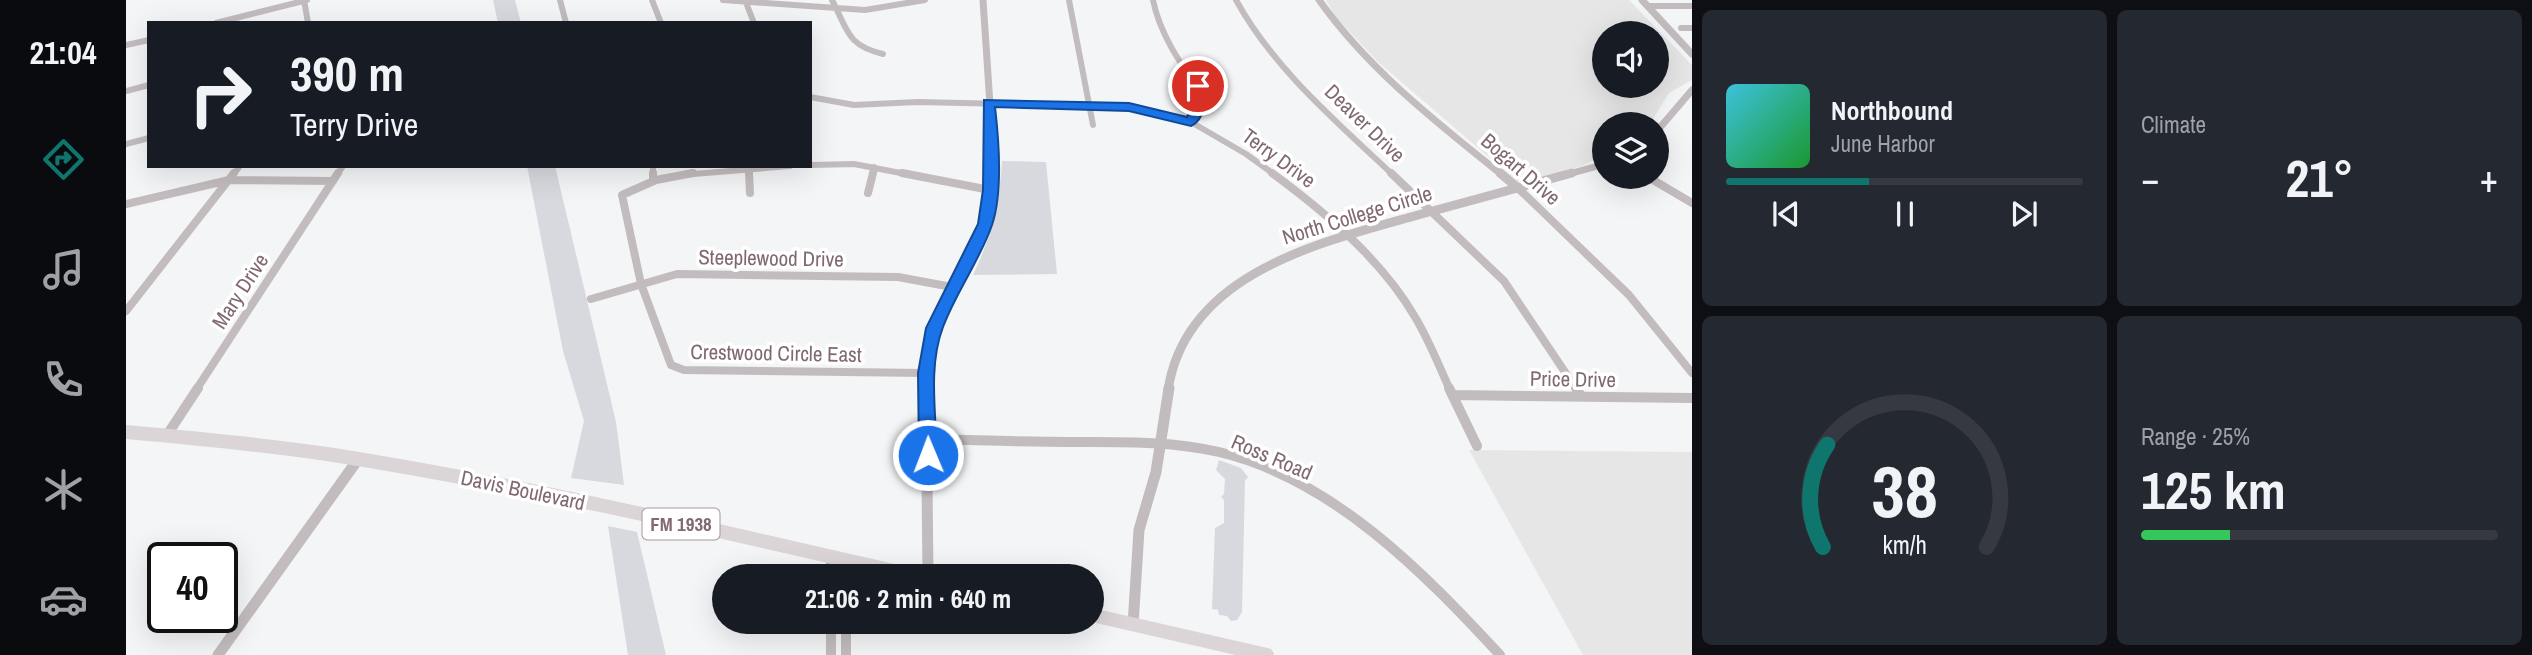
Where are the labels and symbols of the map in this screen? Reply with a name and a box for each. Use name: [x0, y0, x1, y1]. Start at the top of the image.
pin: [1168, 56, 1228, 116]
street label: Deaver Drive: [1318, 77, 1412, 169]
street label: Terry Drive: [1236, 122, 1322, 194]
street label: Bogart Drive: [1475, 126, 1567, 212]
street label: North College Circle: [1279, 178, 1435, 252]
street label: Steeplewood Drive: [698, 242, 844, 274]
street label: Mary Drive: [205, 248, 275, 334]
street label: Crestwood Circle East: [690, 337, 862, 369]
street label: Price Drive: [1530, 364, 1616, 394]
position arrow: [891, 418, 965, 492]
street label: Ross Road: [1227, 427, 1317, 487]
street label: Davis Boulevard: [458, 463, 588, 517]
road number: FM 1938: [642, 509, 720, 540]
speed limit sign: 40: [147, 542, 238, 633]

